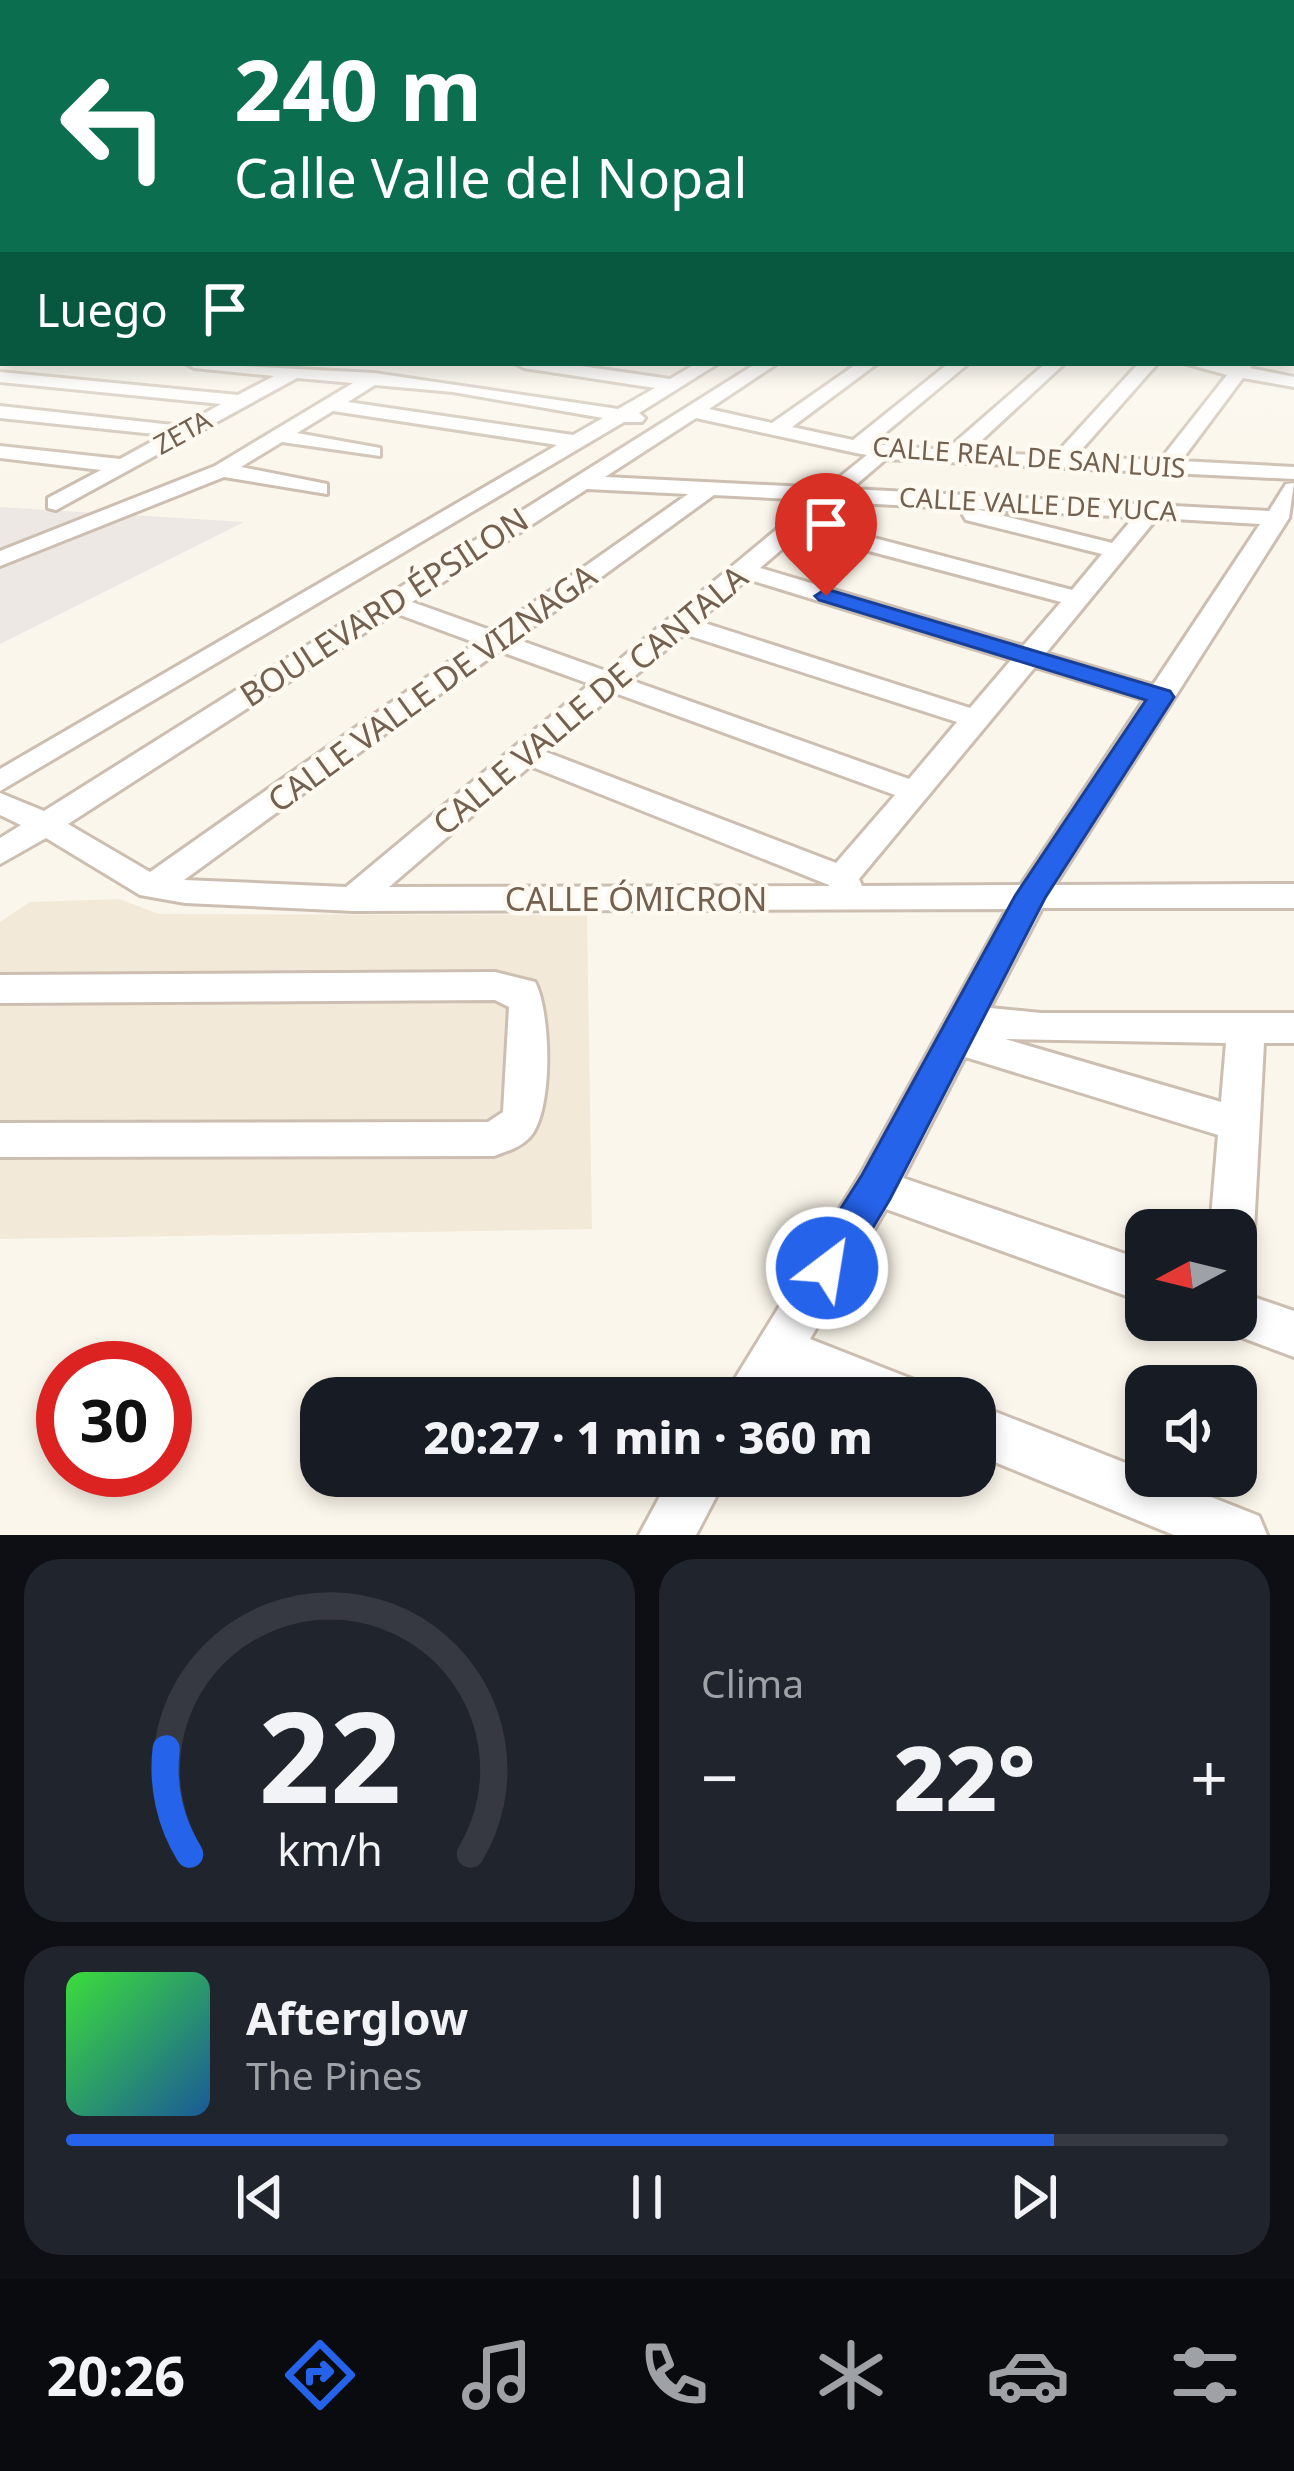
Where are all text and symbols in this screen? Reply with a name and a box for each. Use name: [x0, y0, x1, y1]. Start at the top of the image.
text: 240 m: [234, 31, 482, 146]
icon: left: [36, 48, 192, 204]
text: Calle Valle del Nopal: [234, 140, 748, 214]
icon: arrive: [192, 276, 258, 342]
text: Luego: [36, 279, 168, 340]
street label: ZETA: [147, 400, 218, 463]
street label: CALLE REAL DE SAN LUIS: [871, 427, 1187, 486]
pin: [775, 473, 877, 596]
street label: CALLE VALLE DE YUCA: [898, 478, 1179, 529]
icon: arrive: [793, 491, 859, 557]
street label: BOULEVARD ÉPSILON: [231, 497, 536, 717]
street label: CALLE VALLE DE VIZNAGA: [258, 552, 606, 822]
street label: CALLE VALLE DE CANTALA: [423, 554, 757, 845]
street label: CALLE ÓMICRON: [505, 876, 767, 921]
position arrow: [764, 1205, 890, 1331]
north arrow: [1125, 1209, 1257, 1341]
map controls: [1125, 1209, 1257, 1497]
speed limit sign: 30: [36, 1341, 192, 1497]
button: sound: [1125, 1365, 1257, 1497]
text: 20:27 · 1 min · 360 m: [423, 1406, 873, 1467]
text: Clima: [701, 1656, 804, 1709]
text: 22: [258, 1670, 401, 1840]
text: 22°: [893, 1715, 1036, 1837]
text: −: [701, 1731, 739, 1821]
text: +: [1190, 1731, 1228, 1821]
text: km/h: [277, 1819, 382, 1878]
text: Afterglow: [246, 1987, 468, 2048]
text: The Pines: [246, 2048, 422, 2101]
icon: previous: [227, 2164, 293, 2230]
icon: pause: [614, 2164, 680, 2230]
icon: next: [1001, 2164, 1067, 2230]
icon: directions: [278, 2333, 362, 2417]
icon: music: [455, 2333, 539, 2417]
icon: phone: [632, 2333, 716, 2417]
icon: climate: [809, 2333, 893, 2417]
icon: car: [986, 2333, 1070, 2417]
icon: filters: [1163, 2333, 1247, 2417]
text: 20:26: [47, 2338, 185, 2412]

